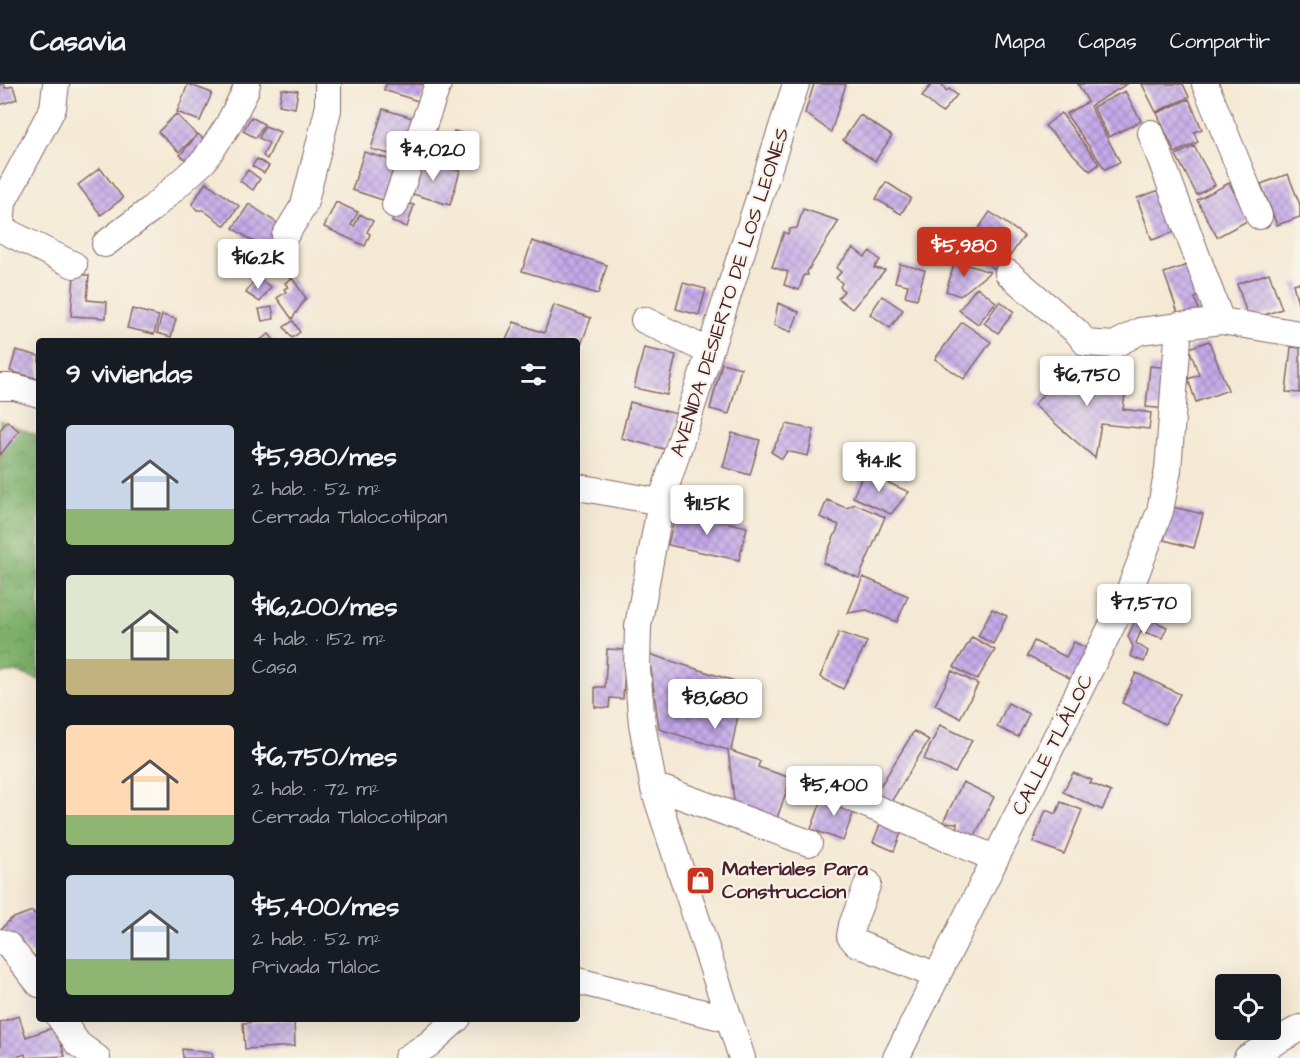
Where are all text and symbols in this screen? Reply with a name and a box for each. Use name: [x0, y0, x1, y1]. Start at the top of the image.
text: Casavia: [30, 22, 125, 61]
text: Mapa: [995, 27, 1045, 56]
text: Capas: [1078, 27, 1137, 56]
text: Compartir: [1170, 27, 1270, 56]
street label: AVENIDA DESIERTO DE LOS LEONES: [663, 124, 797, 460]
pin: $4,020: [384, 131, 482, 182]
text: $4,020: [401, 136, 465, 164]
pin: $5,980: [915, 227, 1013, 278]
text: $5,980: [931, 232, 997, 260]
pin: $16.2K: [209, 239, 307, 290]
text: $16.2K: [232, 244, 284, 272]
text: 9 viviendas: [66, 356, 193, 392]
pin: $6,750: [1038, 356, 1136, 407]
icon: filters: [517, 358, 550, 391]
text: $6,750: [1054, 361, 1120, 389]
text: $5,980/mes: [252, 439, 397, 475]
pin: $14.1K: [830, 442, 928, 493]
text: $14.1K: [857, 447, 901, 475]
icon: home: [114, 449, 186, 521]
text: 2 hab. · 52 m²: [252, 475, 381, 503]
pin: $11.5K: [658, 485, 756, 536]
text: $11.5K: [684, 490, 730, 518]
text: Cerrada Tlalocotilpan: [252, 503, 447, 531]
pin: $7,570: [1095, 584, 1193, 635]
text: $16,200/mes: [252, 589, 398, 625]
text: $7,570: [1111, 589, 1177, 617]
icon: home: [114, 599, 186, 671]
text: 4 hab. · 152 m²: [252, 625, 386, 653]
text: Casa: [252, 653, 297, 681]
street label: CALLE TLÁLOC: [1005, 669, 1101, 820]
pin: $8,680: [666, 679, 764, 730]
text: $8,680: [682, 684, 748, 712]
text: $6,750/mes: [252, 739, 397, 775]
icon: home: [114, 749, 186, 821]
pin: $5,400: [785, 766, 883, 817]
text: $5,400: [800, 771, 868, 799]
text: 2 hab. · 72 m²: [252, 775, 379, 803]
text: Cerrada Tlalocotilpan: [252, 803, 447, 831]
place label: Materiales Para Construccion: [722, 855, 869, 906]
shop icon: Materiales Para Construccion: [685, 864, 717, 896]
text: $5,400/mes: [252, 889, 399, 925]
icon: home: [114, 899, 186, 971]
text: 2 hab. · 52 m²: [252, 925, 381, 953]
text: Privada Tláloc: [252, 953, 381, 981]
map controls: [1215, 974, 1281, 1040]
button: locate: [1215, 974, 1281, 1040]

